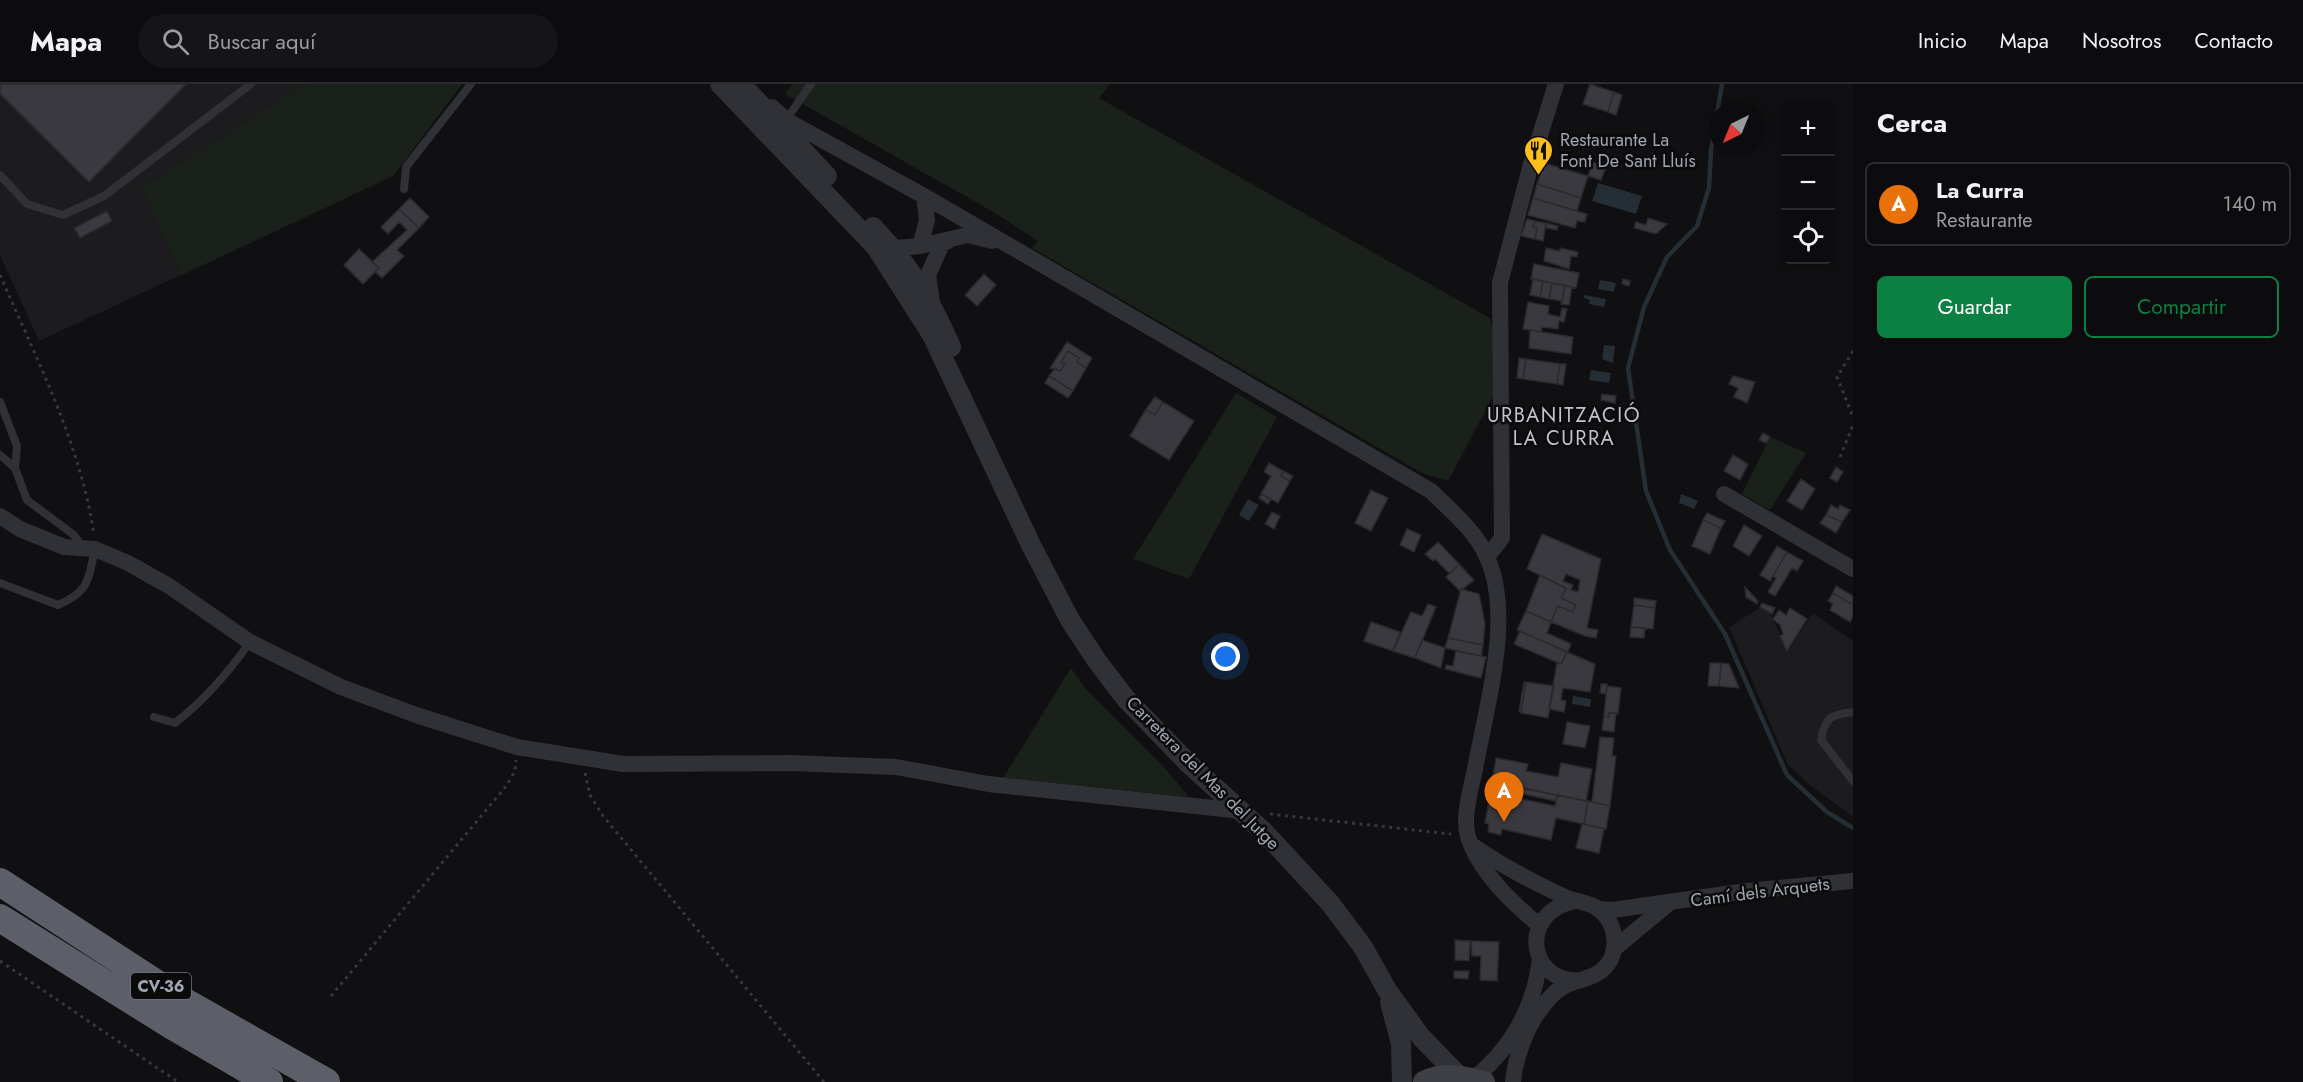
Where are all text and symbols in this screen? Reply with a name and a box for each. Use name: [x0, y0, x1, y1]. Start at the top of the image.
search box: [138, 14, 558, 68]
text: Mapa: [30, 21, 102, 62]
icon: search: [159, 25, 192, 58]
text: Buscar aquí: [207, 25, 316, 57]
text: Inicio: [1918, 26, 1967, 56]
text: Mapa: [2000, 26, 2049, 56]
text: Nosotros: [2082, 26, 2161, 56]
text: Contacto: [2194, 26, 2273, 56]
north arrow: [1709, 102, 1763, 156]
map controls: [1781, 102, 1835, 264]
button: +: [1781, 102, 1835, 156]
text: Cerca: [1877, 104, 1947, 142]
place label: Restaurante La Font De Sant Lluís: [1560, 127, 1696, 174]
restaurant icon: Restaurante La Font De Sant Lluís: [1523, 134, 1555, 176]
button: −: [1781, 156, 1835, 210]
text: La Curra: [1936, 174, 2024, 206]
text: A: [1891, 190, 1906, 219]
text: 140 m: [2223, 190, 2277, 219]
text: Restaurante: [1936, 206, 2033, 235]
button: locate: [1781, 210, 1835, 264]
button: Guardar: [1877, 276, 2072, 338]
button: Compartir: [2084, 276, 2279, 338]
district label: URBANITZACIÓ LA CURRA: [1487, 401, 1641, 453]
your location: [1211, 642, 1240, 671]
street label: Carretera del Mas del Jutge: [1120, 690, 1286, 856]
pin: A: [1484, 772, 1524, 822]
street label: Camí dels Arquets: [1689, 871, 1831, 913]
road number: CV-36: [131, 973, 191, 999]

